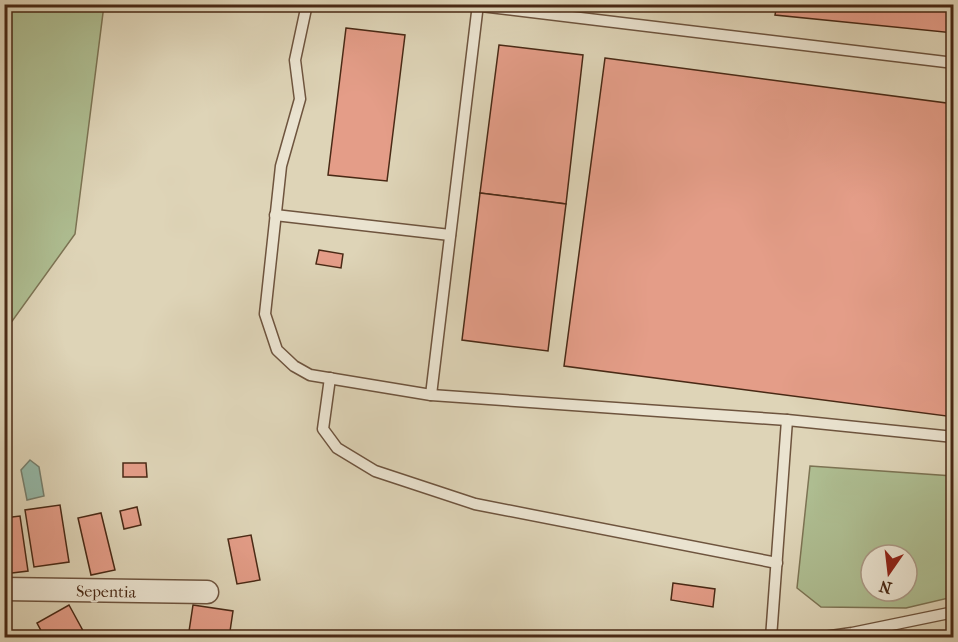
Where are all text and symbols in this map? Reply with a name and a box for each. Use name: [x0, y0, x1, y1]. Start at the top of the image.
north arrow: [859, 543, 919, 603]
text: N: [876, 576, 894, 598]
street label: Sepentia: [76, 581, 137, 602]

